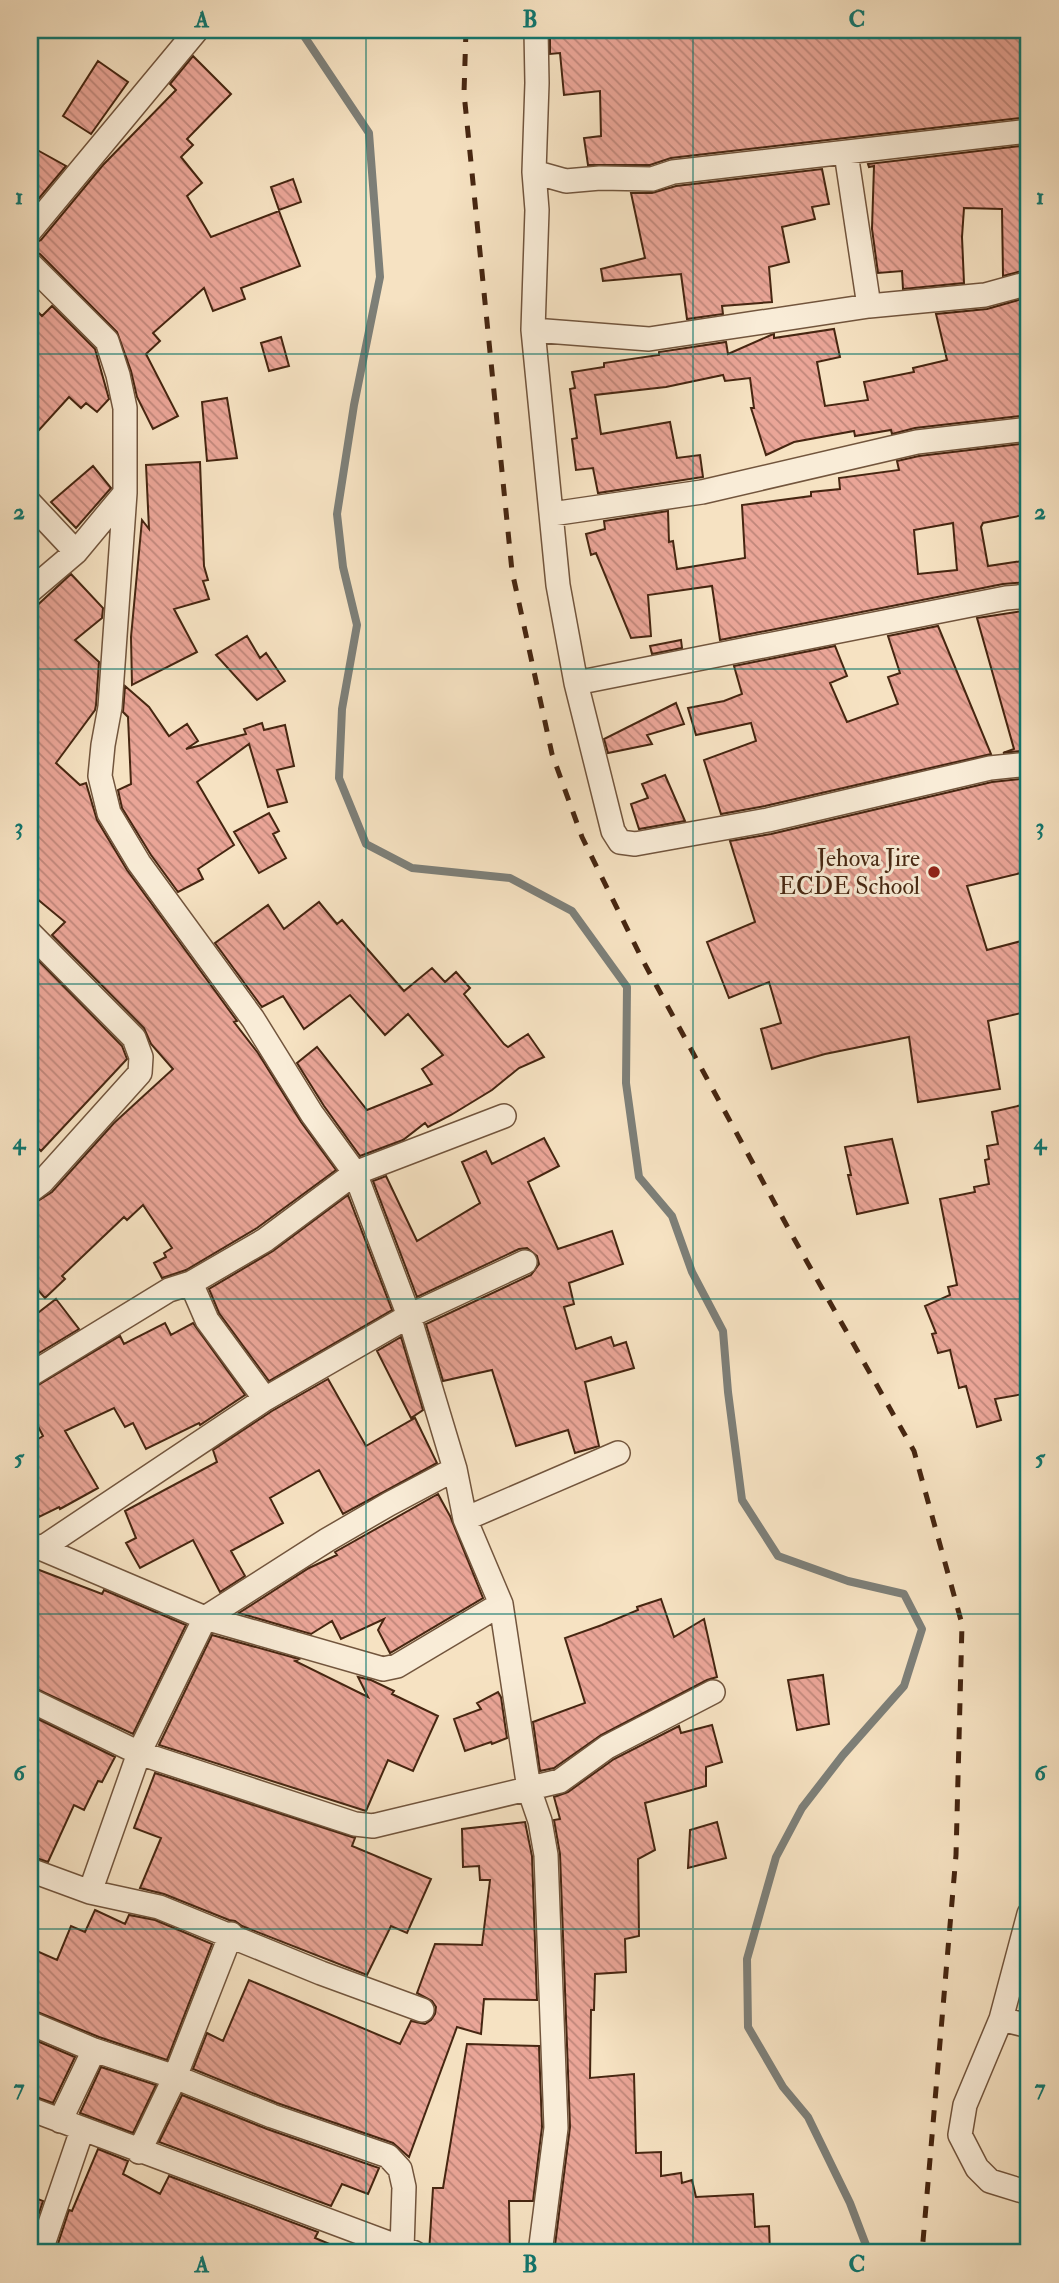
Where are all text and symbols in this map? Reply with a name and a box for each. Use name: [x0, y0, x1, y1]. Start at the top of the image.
text: A: [194, 5, 210, 34]
text: B: [522, 5, 538, 34]
text: C: [849, 5, 865, 34]
text: 1: [15, 182, 23, 211]
text: 1: [1036, 182, 1044, 211]
text: 2: [13, 497, 25, 526]
text: 2: [1034, 497, 1046, 526]
text: 3: [15, 812, 23, 841]
text: 3: [1036, 812, 1044, 841]
place label: Jehova Jire ECDE School: [779, 843, 920, 902]
marker: Jehova Jire ECDE School: [926, 864, 942, 880]
text: 4: [12, 1127, 27, 1156]
text: 4: [1033, 1127, 1048, 1156]
text: 5: [14, 1443, 25, 1472]
text: 5: [1035, 1443, 1046, 1472]
text: 6: [13, 1758, 27, 1787]
text: 6: [1034, 1758, 1048, 1787]
text: 7: [14, 2073, 25, 2102]
text: 7: [1035, 2073, 1046, 2102]
text: A: [194, 2250, 210, 2279]
text: B: [522, 2250, 538, 2279]
text: C: [849, 2250, 865, 2279]

